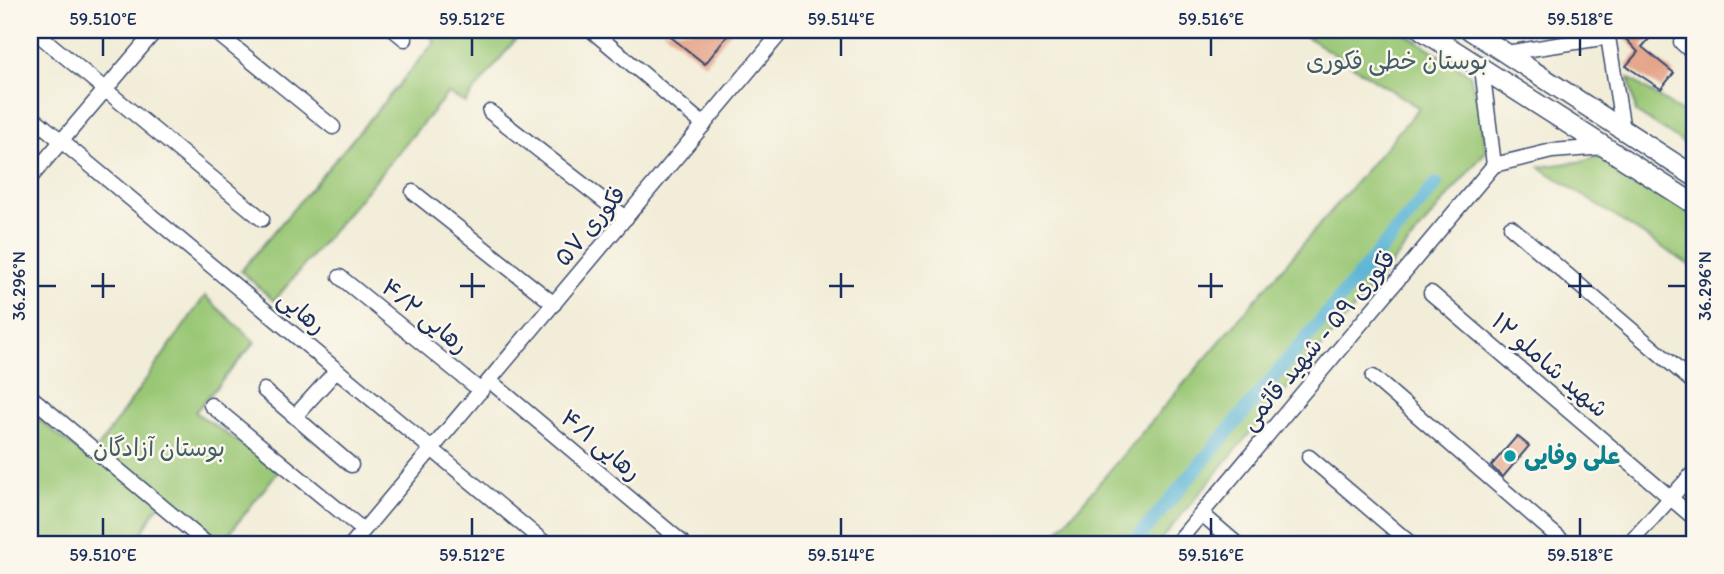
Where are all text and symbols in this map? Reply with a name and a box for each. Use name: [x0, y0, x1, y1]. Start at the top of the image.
text: 59.510°E: [69, 8, 137, 30]
text: 59.512°E: [439, 8, 505, 30]
text: 59.514°E: [807, 8, 875, 30]
text: 59.516°E: [1178, 8, 1244, 30]
text: 59.518°E: [1547, 8, 1613, 30]
park label: بوستان خطی فکوری: [1306, 46, 1488, 76]
street label: فکوری ۵۷: [548, 180, 632, 272]
street label: فکوری ۵۹ - شهید قائمی: [1234, 244, 1402, 436]
text: 36.296°N: [8, 251, 30, 321]
text: 36.296°N: [1694, 251, 1716, 321]
street label: رهایی ۴/۲: [375, 272, 475, 360]
street label: رهایی: [272, 283, 332, 341]
street label: شهید شاملو ۱۲: [1485, 306, 1615, 425]
street label: رهایی ۴/۱: [555, 403, 647, 487]
park label: بوستان آزادگان: [93, 433, 225, 463]
place label: علی وفایی: [1524, 441, 1620, 471]
marker: علی وفایی: [1502, 448, 1518, 464]
text: 59.510°E: [69, 544, 137, 566]
text: 59.512°E: [439, 544, 505, 566]
text: 59.514°E: [807, 544, 875, 566]
text: 59.516°E: [1178, 544, 1244, 566]
text: 59.518°E: [1547, 544, 1613, 566]

